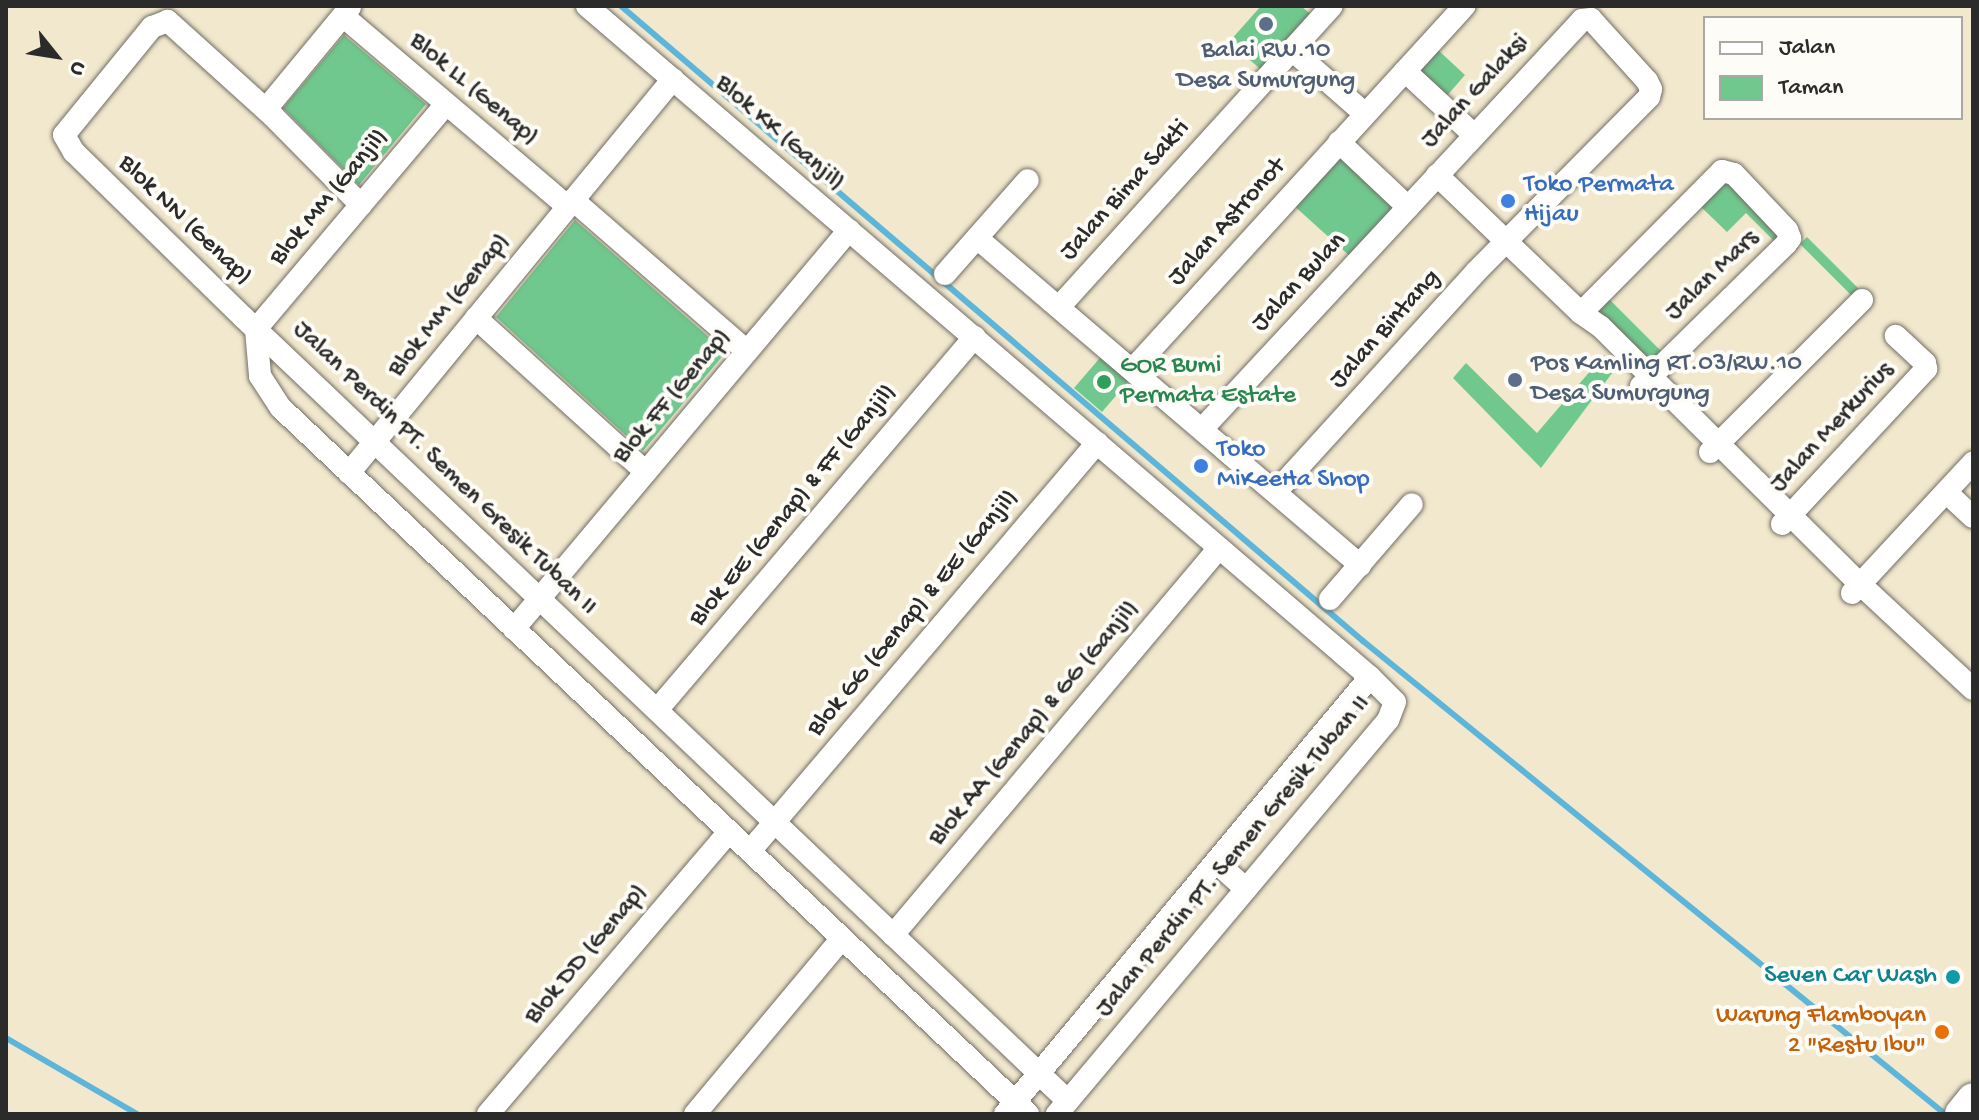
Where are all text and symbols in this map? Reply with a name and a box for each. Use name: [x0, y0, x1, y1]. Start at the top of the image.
marker: Balai RW.10 Desa Sumurgung: [1257, 15, 1275, 33]
north arrow: [16, 16, 96, 96]
legend: [1703, 16, 1963, 120]
street label: Blok LL (Genap): [402, 27, 544, 153]
street label: Jalan Galaksi: [1415, 28, 1537, 156]
text: Jalan: [1779, 34, 1835, 63]
place label: Balai RW.10 Desa Sumurgung: [1177, 36, 1355, 98]
text: U: [62, 56, 91, 80]
street label: Blok KK (Ganjil): [708, 69, 850, 199]
text: Taman: [1779, 74, 1843, 103]
street label: Jalan Bima Sakti: [1054, 114, 1198, 268]
street label: Blok MM (Ganjil): [264, 123, 396, 273]
street label: Blok NN (Genap): [110, 149, 258, 293]
street label: Jalan Astronot: [1162, 153, 1294, 293]
place label: Toko Permata Hijau: [1524, 170, 1674, 232]
marker: Toko Permata Hijau: [1499, 192, 1517, 210]
street label: Jalan Mars: [1660, 224, 1766, 328]
street label: Jalan Bulan: [1246, 227, 1354, 339]
street label: Blok MM (Genap): [382, 228, 518, 384]
street label: Jalan Bintang: [1324, 264, 1448, 396]
street label: Jalan Perdin PT. Semen Gresik Tuban II: [285, 315, 603, 623]
street label: Blok FF (Genap): [607, 323, 739, 471]
place label: Pos Kamling RT.03/RW.10 Desa Sumurgung: [1531, 349, 1802, 410]
place label: GOR Bumi Permata Estate: [1120, 351, 1296, 412]
street label: Jalan Merkurius: [1764, 356, 1902, 500]
marker: Pos Kamling RT.03/RW.10 Desa Sumurgung: [1506, 371, 1524, 389]
marker: GOR Bumi Permata Estate: [1095, 373, 1113, 391]
street label: Blok EE (Genap) & FF (Ganjil): [683, 378, 905, 634]
place label: Toko MiKeeHa Shop: [1217, 435, 1370, 496]
marker: Toko MiKeeHa Shop: [1192, 457, 1210, 475]
street label: Blok GG (Genap) & EE (Ganjil): [801, 484, 1027, 744]
street label: Blok AA (Genap) & GG (Ganjil): [923, 595, 1147, 853]
street label: Jalan Perdin PT. Semen Gresik Tuban II: [1090, 690, 1378, 1024]
street label: Blok DD (Genap): [519, 878, 655, 1032]
place label: Seven Car Wash: [1764, 961, 1937, 993]
marker: Seven Car Wash: [1944, 968, 1962, 986]
place label: Warung Flamboyan 2 "Restu Ibu": [1716, 1001, 1926, 1062]
marker: Warung Flamboyan 2 "Restu Ibu": [1933, 1023, 1951, 1041]

